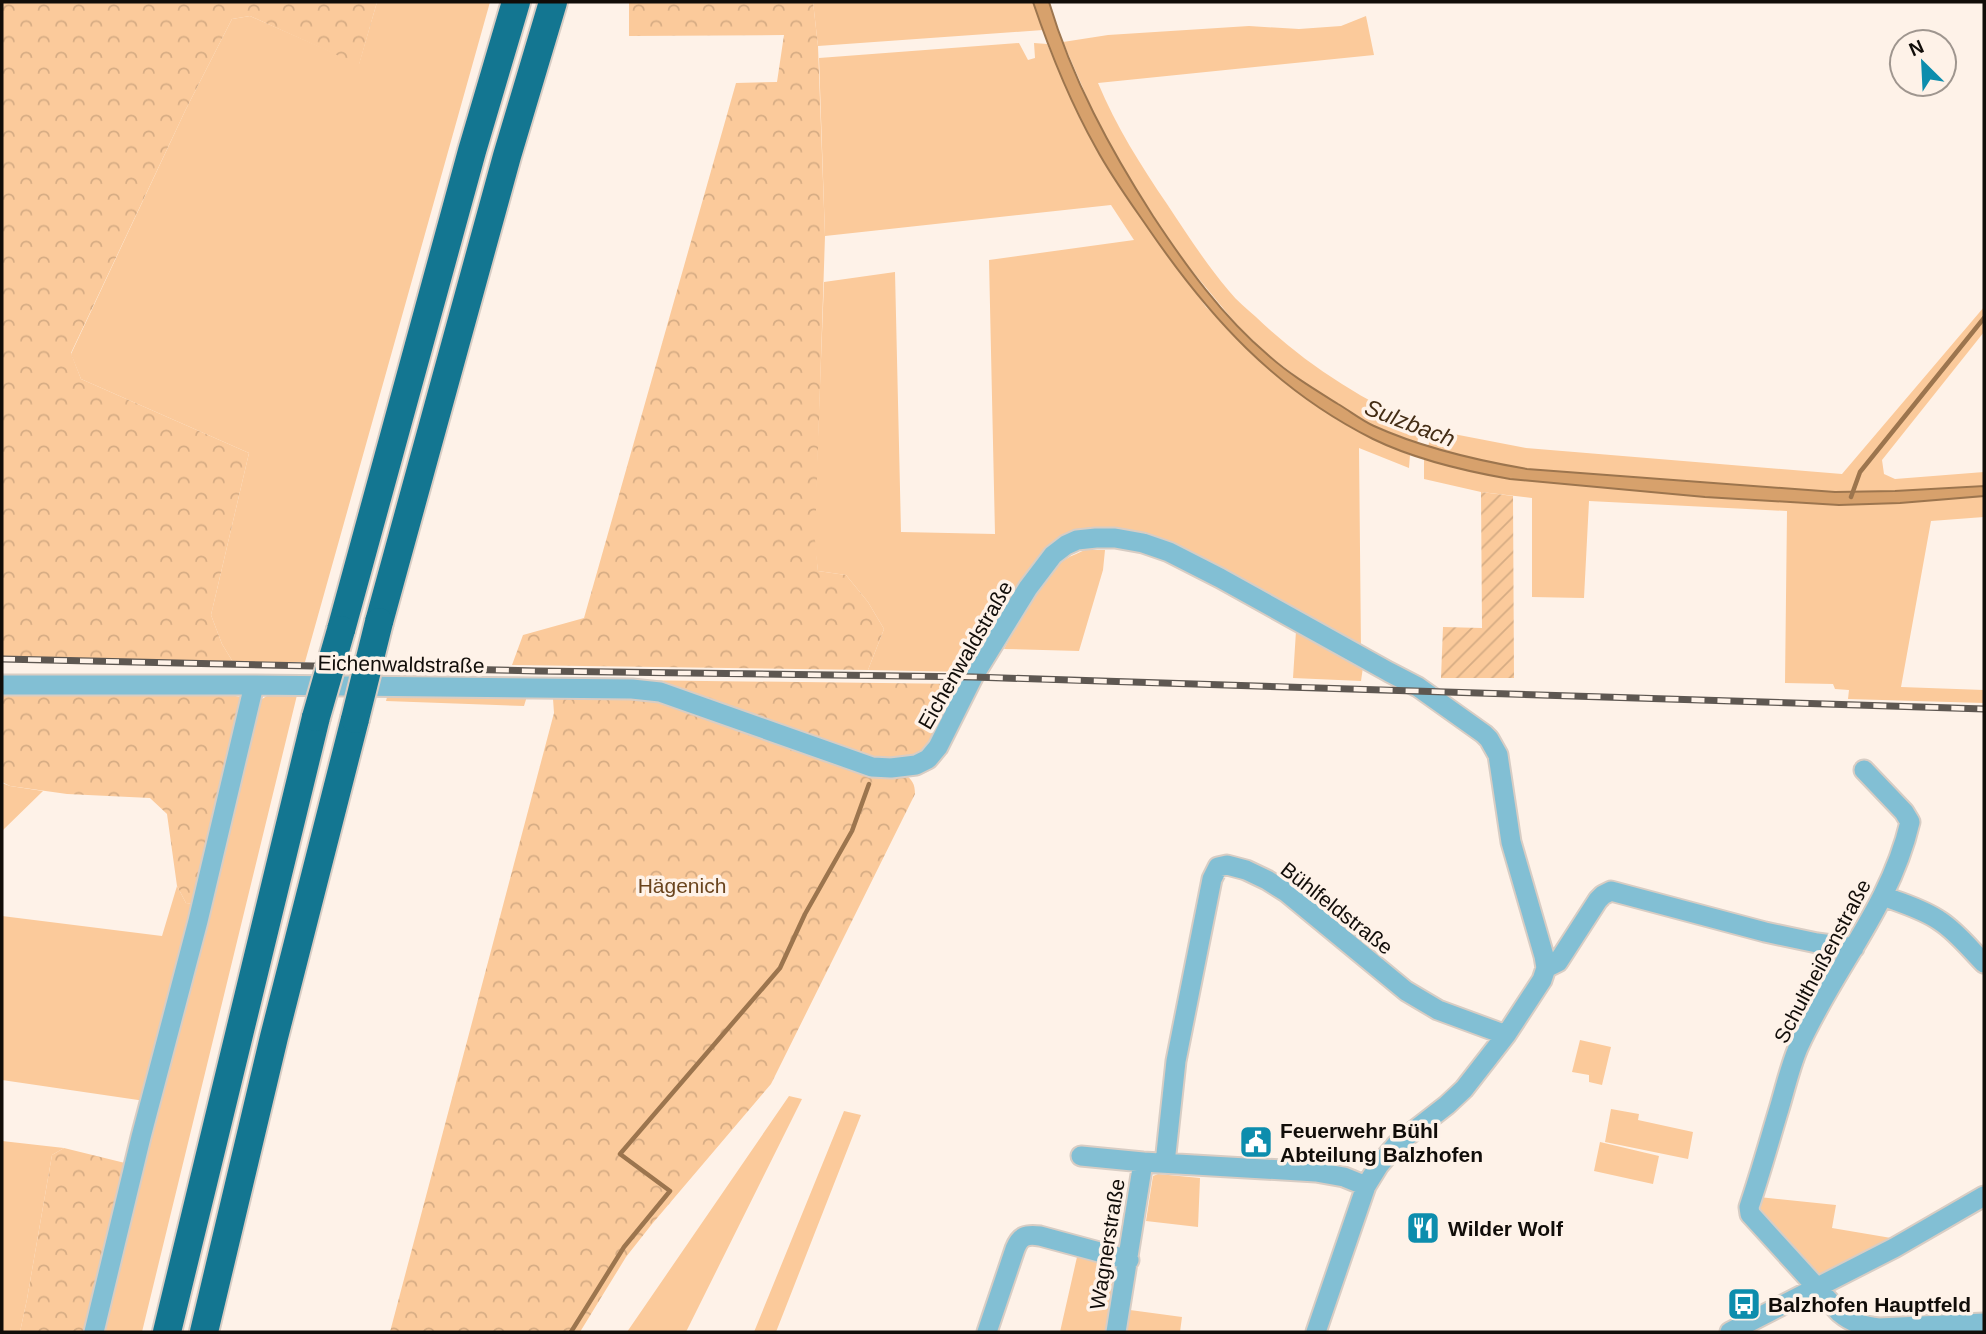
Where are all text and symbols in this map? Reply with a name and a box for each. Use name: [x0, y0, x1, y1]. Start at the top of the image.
north arrow: [1888, 28, 1958, 98]
text: N: [1906, 36, 1927, 60]
water label: Sulzbach: [1361, 394, 1459, 452]
street label: Eichenwaldstraße: [913, 577, 1017, 733]
street label: Eichenwaldstraße: [317, 651, 485, 677]
street label: Bühlfeldstraße: [1277, 857, 1397, 959]
park label: Hägenich: [638, 874, 726, 897]
street label: Schultheißenstraße: [1769, 875, 1875, 1047]
place label: Feuerwehr Bühl Abteilung Balzhofen: [1280, 1119, 1483, 1166]
public building icon: Feuerwehr Bühl Abteilung Balzhofen: [1237, 1123, 1275, 1161]
street label: Wagnerstraße: [1085, 1177, 1129, 1311]
restaurant icon: Wilder Wolf: [1404, 1209, 1442, 1247]
place label: Wilder Wolf: [1448, 1217, 1564, 1240]
bus stop icon: Balzhofen Hauptfeld: [1725, 1285, 1763, 1323]
place label: Balzhofen Hauptfeld: [1768, 1293, 1971, 1316]

